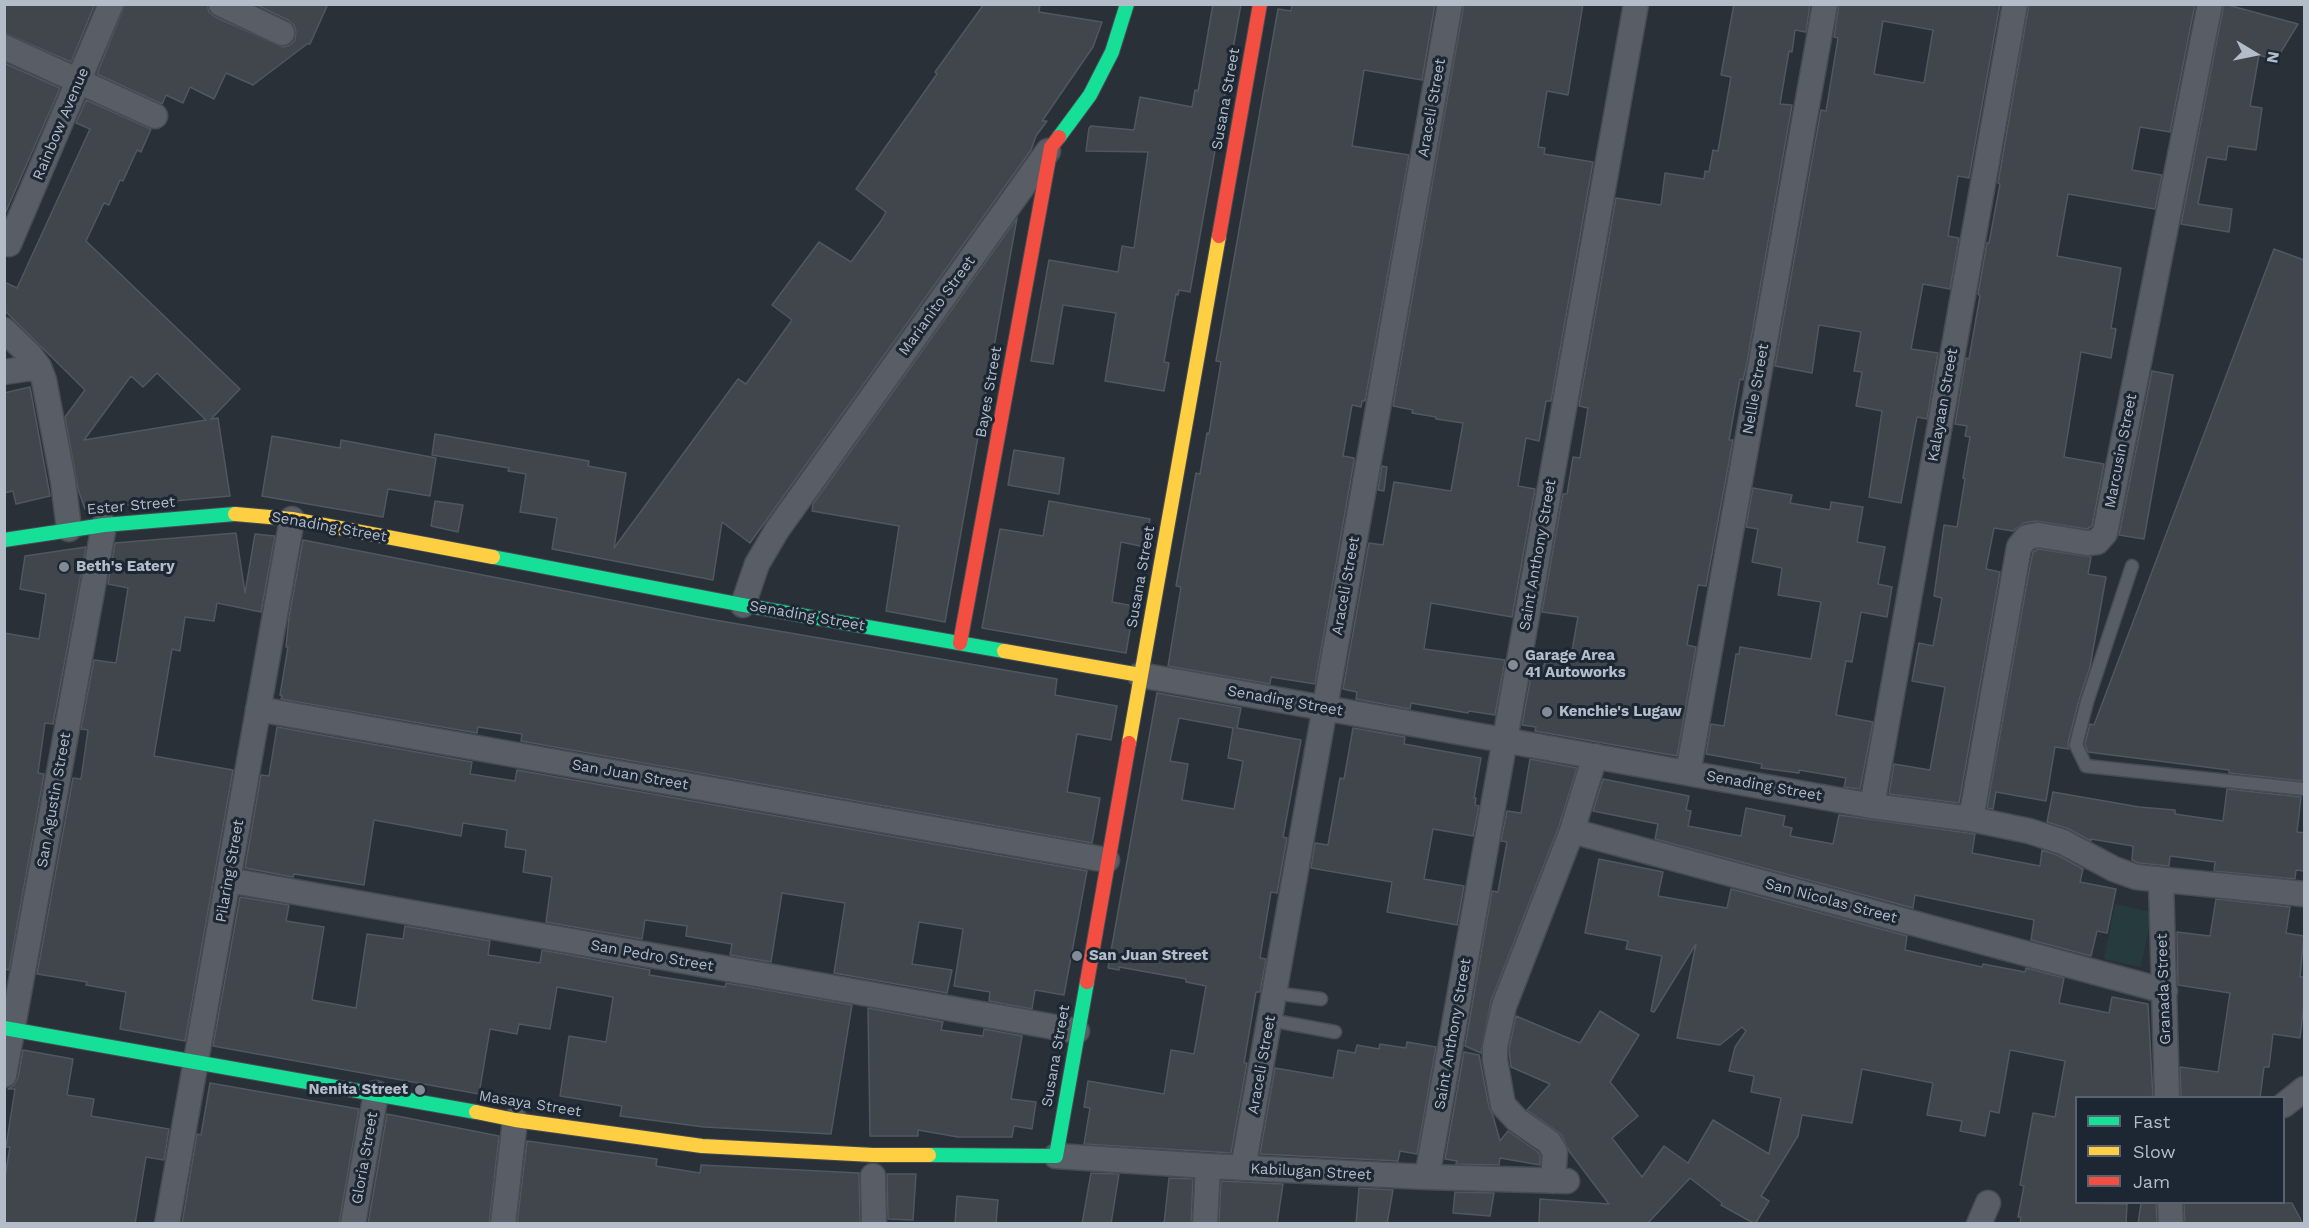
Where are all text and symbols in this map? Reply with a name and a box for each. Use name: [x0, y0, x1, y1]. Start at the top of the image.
north arrow: [2225, 24, 2285, 84]
street label: Susana Street: [1208, 47, 1244, 151]
text: N: [2263, 50, 2284, 65]
street label: Araceli Street: [1414, 57, 1450, 159]
street label: Rainbow Avenue: [29, 65, 93, 183]
street label: Marianito Street: [895, 253, 979, 359]
street label: Nellie Street: [1739, 342, 1773, 436]
street label: Bayes Street: [972, 345, 1006, 439]
street label: Kalayaan Street: [1924, 347, 1962, 463]
street label: Marcusin Street: [2101, 392, 2141, 510]
street label: Saint Anthony Street: [1516, 478, 1560, 632]
street label: Ester Street: [86, 493, 176, 519]
street label: Senading Street: [270, 508, 388, 546]
street label: Susana Street: [1123, 525, 1159, 629]
street label: Araceli Street: [1328, 535, 1364, 637]
place label: Beth's Eatery: [76, 558, 175, 576]
marker: Beth's Eatery: [57, 560, 71, 574]
street label: Senading Street: [748, 597, 866, 635]
place label: Garage Area 41 Autoworks: [1525, 647, 1626, 682]
marker: Garage Area 41 Autoworks: [1506, 658, 1520, 672]
street label: Senading Street: [1226, 682, 1344, 720]
place label: Kenchie's Lugaw: [1559, 703, 1682, 721]
marker: Kenchie's Lugaw: [1540, 705, 1554, 719]
street label: San Agustin Street: [33, 731, 75, 869]
street label: San Juan Street: [570, 756, 690, 794]
street label: Senading Street: [1705, 767, 1823, 805]
street label: Pilaring Street: [212, 818, 248, 924]
street label: San Nicolas Street: [1763, 875, 1899, 927]
street label: Granada Street: [2153, 933, 2175, 1045]
street label: San Pedro Street: [589, 936, 715, 976]
place label: San Juan Street: [1089, 947, 1208, 965]
marker: San Juan Street: [1070, 949, 1084, 963]
street label: Saint Anthony Street: [1431, 957, 1475, 1111]
street label: Susana Street: [1038, 1004, 1074, 1108]
street label: Araceli Street: [1244, 1014, 1280, 1116]
place label: Nenita Street: [309, 1081, 408, 1099]
marker: Nenita Street: [413, 1083, 427, 1097]
street label: Masaya Street: [477, 1087, 583, 1121]
legend: [2075, 1096, 2285, 1204]
street label: Gloria Street: [348, 1110, 382, 1206]
text: Fast: [2133, 1111, 2170, 1132]
text: Slow: [2133, 1141, 2176, 1162]
street label: Kabilugan Street: [1250, 1160, 1372, 1184]
text: Jam: [2133, 1171, 2170, 1192]

